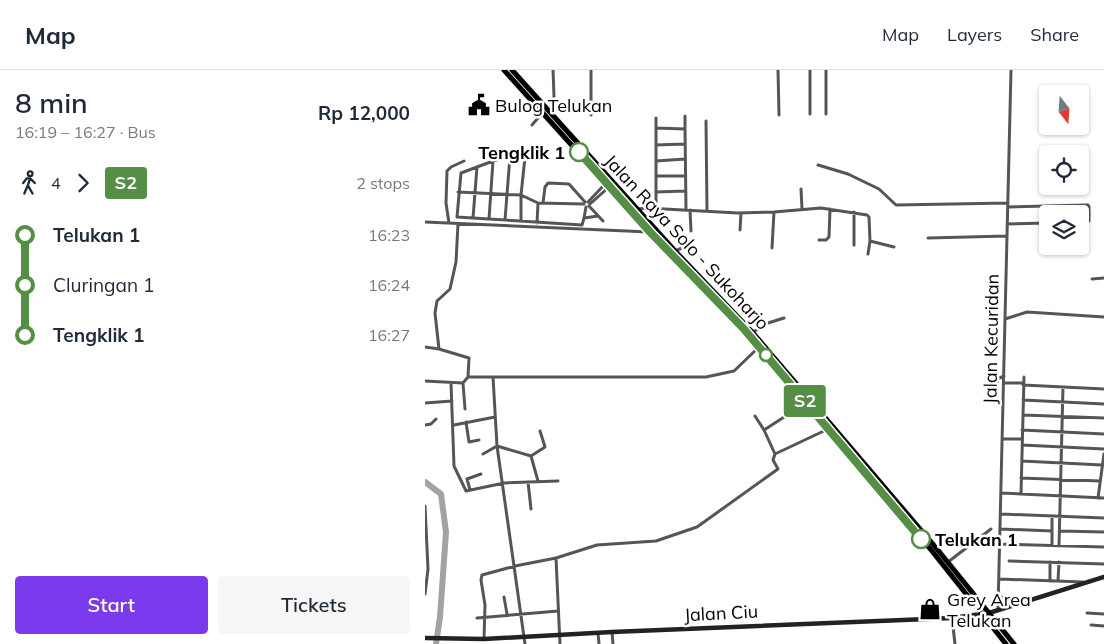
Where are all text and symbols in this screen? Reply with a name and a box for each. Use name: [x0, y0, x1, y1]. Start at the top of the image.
text: Map: [25, 20, 76, 50]
text: Map: [882, 23, 919, 46]
text: Layers: [947, 23, 1002, 46]
text: Share: [1030, 23, 1079, 46]
text: 8 min: [15, 85, 88, 120]
north arrow: [1039, 85, 1089, 135]
map controls: [1039, 85, 1089, 255]
public building icon: Bulog Telukan: [466, 92, 492, 118]
place label: Bulog Telukan: [495, 94, 612, 117]
text: Rp 12,000: [318, 101, 410, 125]
text: 16:19 – 16:27 · Bus: [15, 122, 156, 142]
place label: Tengklik 1: [478, 141, 565, 164]
marker: Tengklik 1: [569, 142, 589, 162]
button: locate: [1039, 145, 1089, 195]
street label: Jalan Raya Solo - Sukoharjo: [600, 149, 774, 335]
icon: walk: [15, 169, 43, 197]
icon: forward: [69, 169, 97, 197]
text: S2: [115, 171, 137, 194]
text: 4: [51, 173, 61, 193]
text: 2 stops: [356, 173, 410, 193]
button: layers: [1039, 205, 1089, 255]
text: Telukan 1: [53, 223, 140, 247]
text: 16:23: [368, 225, 410, 245]
text: Cluringan 1: [53, 273, 154, 297]
street label: Jalan Kecuridan: [978, 274, 1004, 404]
text: 16:24: [368, 275, 410, 295]
text: Tengklik 1: [53, 323, 144, 347]
text: 16:27: [368, 325, 410, 345]
unlabelled marker: [759, 348, 773, 362]
line badge: S2: [783, 385, 827, 417]
text: S2: [794, 389, 816, 412]
place label: Telukan 1: [935, 528, 1018, 551]
marker: Telukan 1: [911, 529, 931, 549]
button: Start: [15, 576, 208, 634]
button: Tickets: [218, 576, 410, 634]
place label: Grey Area Telukan: [947, 588, 1031, 632]
shop icon: Grey Area Telukan: [917, 596, 943, 622]
street label: Jalan Ciu: [683, 600, 759, 626]

